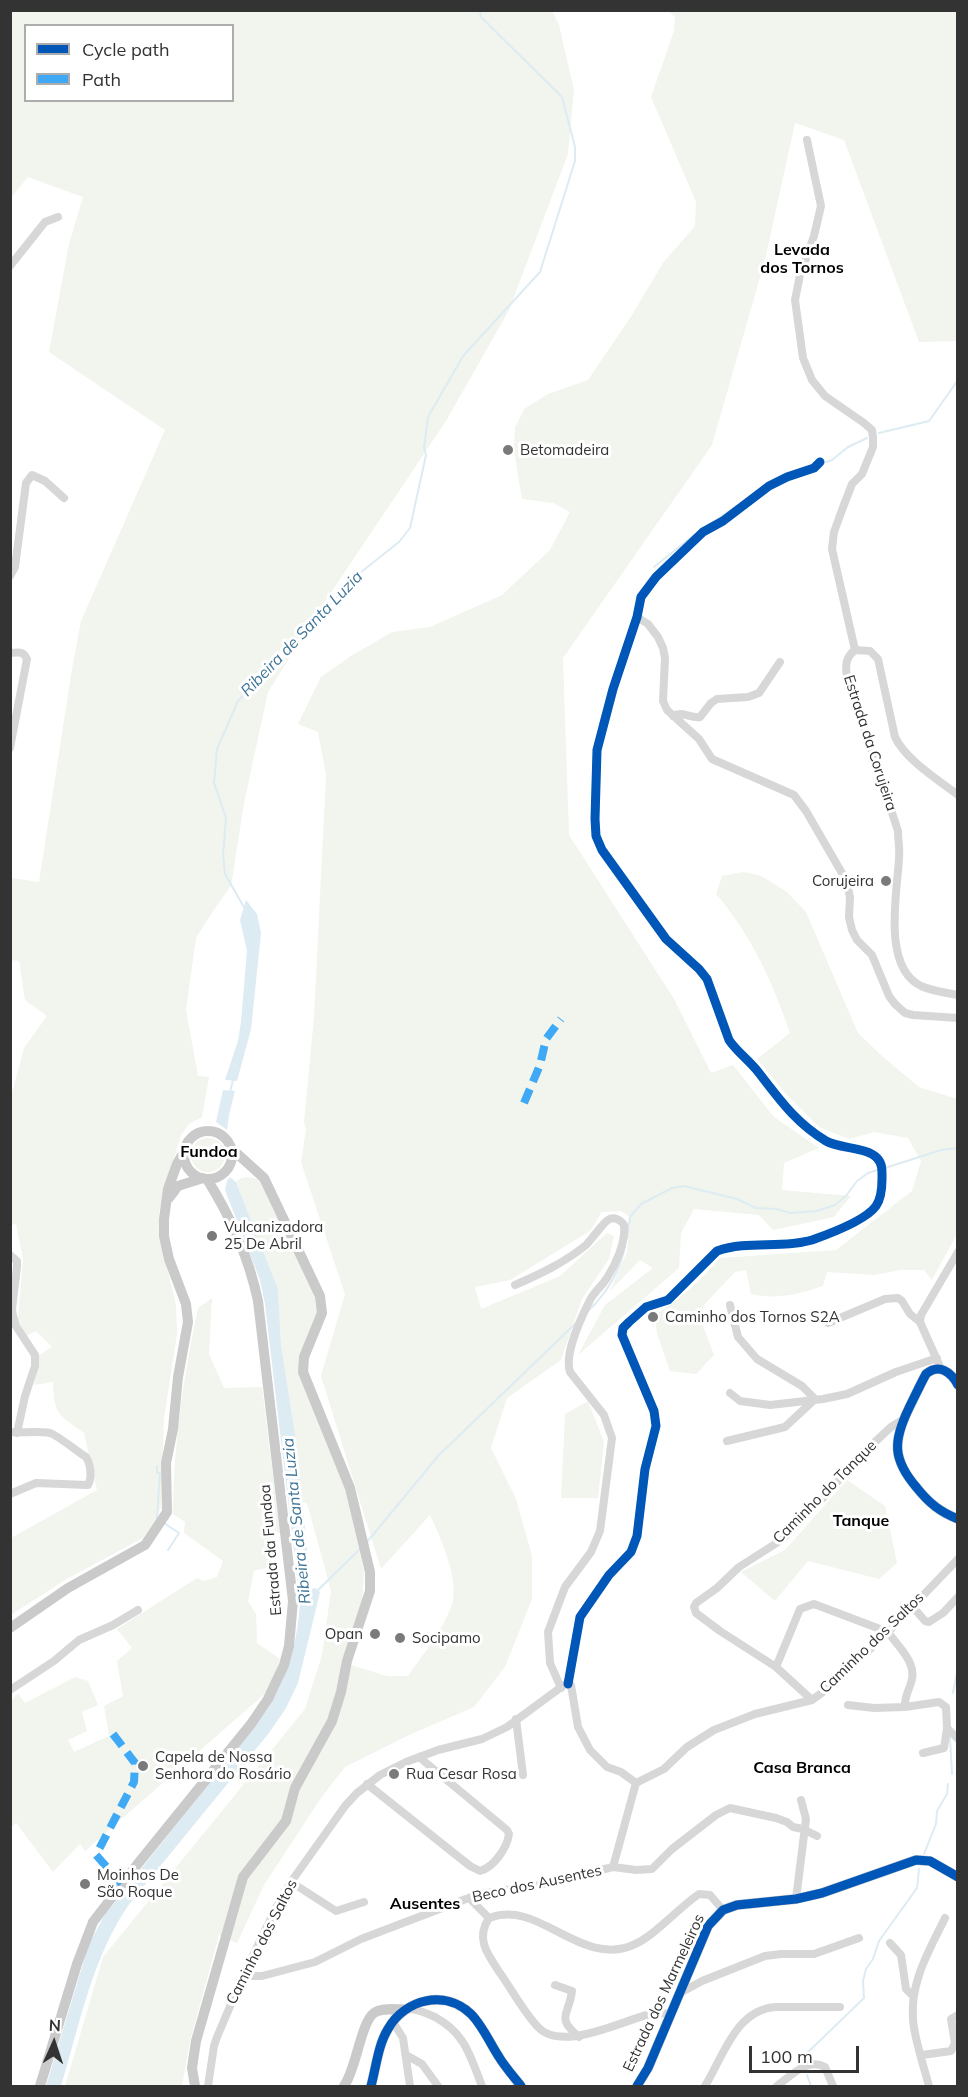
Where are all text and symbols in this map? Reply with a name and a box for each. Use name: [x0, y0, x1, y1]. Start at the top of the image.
legend: [24, 24, 234, 102]
text: Cycle path: [82, 38, 169, 61]
text: Path: [82, 68, 121, 91]
district label: Levada dos Tornos: [760, 240, 844, 278]
place label: Betomadeira: [520, 441, 609, 459]
marker: Betomadeira: [501, 443, 515, 457]
water label: Ribeira de Santa Luzia: [237, 567, 367, 701]
street label: Estrada da Corujeira: [840, 673, 900, 813]
place label: Corujeira: [812, 872, 874, 890]
marker: Corujeira: [879, 874, 893, 888]
district label: Fundoa: [180, 1142, 238, 1162]
place label: Vulcanizadora 25 De Abril: [224, 1218, 323, 1253]
marker: Vulcanizadora 25 De Abril: [205, 1229, 219, 1243]
place label: Caminho dos Tornos S2A: [665, 1308, 840, 1326]
marker: Caminho dos Tornos S2A: [646, 1310, 660, 1324]
water label: Ribeira de Santa Luzia: [279, 1437, 315, 1605]
street label: Caminho do Tanque: [770, 1437, 880, 1547]
street label: Estrada da Fundoa: [256, 1484, 286, 1616]
district label: Tanque: [833, 1511, 889, 1531]
street label: Caminho dos Saltos: [816, 1589, 928, 1697]
place label: Opan: [325, 1625, 363, 1643]
marker: Opan: [368, 1627, 382, 1641]
place label: Socipamo: [412, 1629, 481, 1647]
marker: Socipamo: [393, 1631, 407, 1645]
place label: Capela de Nossa Senhora do Rosário: [155, 1748, 291, 1783]
district label: Casa Branca: [753, 1758, 851, 1778]
marker: Capela de Nossa Senhora do Rosário: [136, 1759, 150, 1773]
place label: Rua Cesar Rosa: [406, 1765, 517, 1783]
marker: Rua Cesar Rosa: [387, 1767, 401, 1781]
street label: Beco dos Ausentes: [471, 1861, 603, 1907]
place label: Moinhos De São Roque: [97, 1866, 179, 1901]
marker: Moinhos De São Roque: [78, 1877, 92, 1891]
street label: Caminho dos Saltos: [223, 1877, 301, 2007]
district label: Ausentes: [390, 1894, 460, 1914]
street label: Estrada dos Marmeleiros: [620, 1911, 708, 2075]
north arrow: [24, 2013, 84, 2073]
text: N: [48, 2015, 62, 2035]
scale bar: [752, 2034, 862, 2072]
text: 100 m: [760, 2045, 813, 2068]

